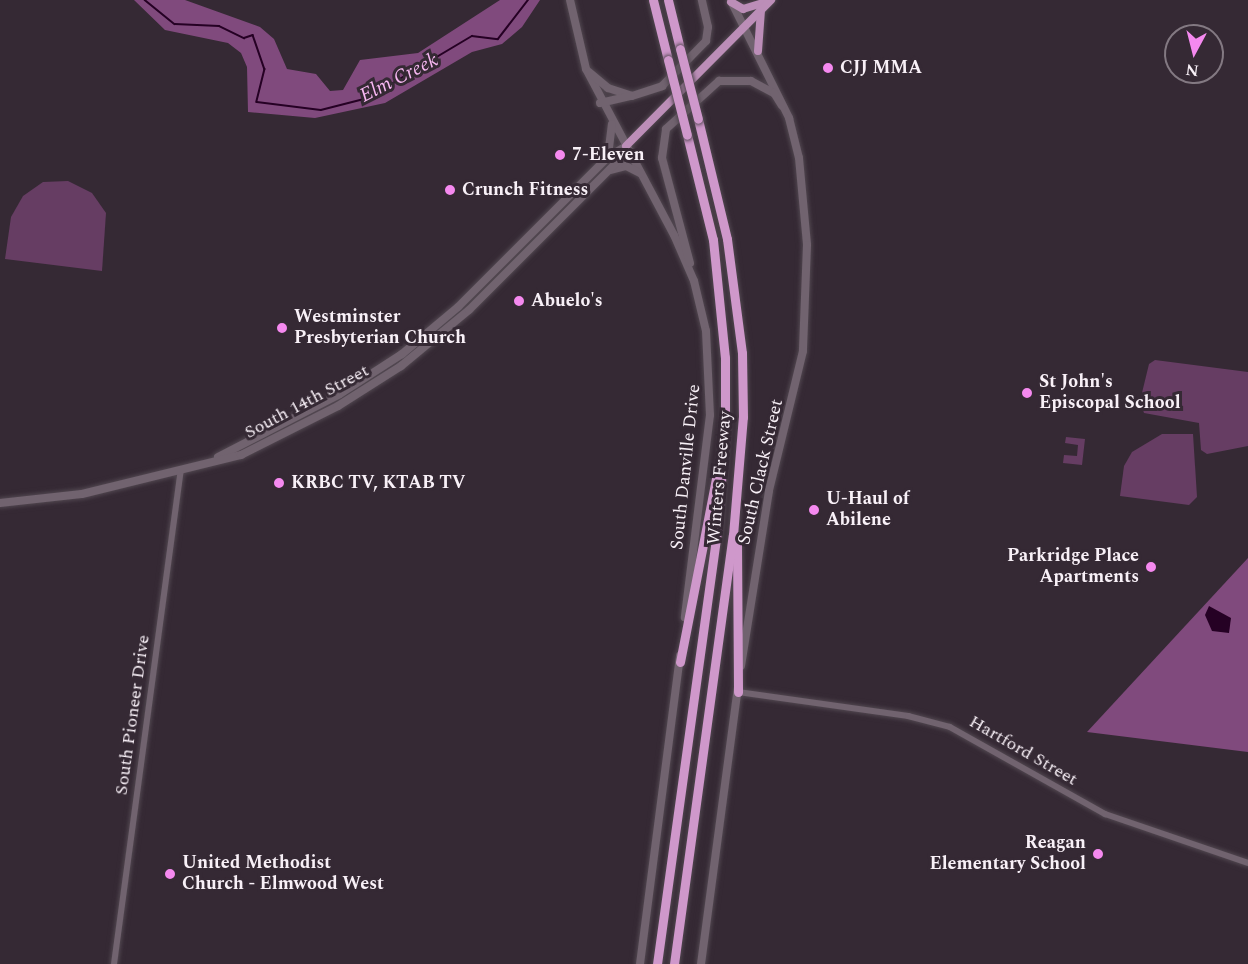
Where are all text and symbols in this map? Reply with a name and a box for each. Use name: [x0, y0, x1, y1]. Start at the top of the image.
north arrow: [1164, 24, 1224, 84]
water label: Elm Creek: [356, 48, 442, 108]
place label: CJJ MMA: [840, 57, 922, 79]
text: N: [1184, 57, 1200, 83]
marker: CJJ MMA: [821, 61, 835, 75]
place label: 7-Eleven: [572, 144, 645, 166]
marker: 7-Eleven: [553, 148, 567, 162]
place label: Crunch Fitness: [462, 179, 588, 201]
marker: Crunch Fitness: [443, 183, 457, 197]
place label: Abuelo's: [531, 290, 603, 312]
marker: Abuelo's: [512, 294, 526, 308]
place label: Westminster Presbyterian Church: [294, 307, 466, 350]
marker: Westminster Presbyterian Church: [275, 321, 289, 335]
street label: South 14th Street: [241, 360, 373, 444]
place label: St John's Episcopal School: [1039, 372, 1180, 415]
street label: South Danville Drive: [667, 383, 705, 551]
marker: St John's Episcopal School: [1020, 386, 1034, 400]
street label: South Clack Street: [734, 397, 788, 547]
street label: Winters Freeway: [703, 410, 737, 546]
place label: KRBC TV, KTAB TV: [291, 472, 466, 494]
marker: KRBC TV, KTAB TV: [272, 476, 286, 490]
place label: U-Haul of Abilene: [826, 489, 909, 532]
marker: U-Haul of Abilene: [807, 503, 821, 517]
place label: Parkridge Place Apartments: [1007, 546, 1139, 588]
marker: Parkridge Place Apartments: [1144, 560, 1158, 574]
street label: South Pioneer Drive: [111, 634, 155, 796]
street label: Hartford Street: [965, 711, 1081, 791]
place label: Reagan Elementary School: [929, 833, 1086, 876]
marker: Reagan Elementary School: [1091, 847, 1105, 861]
place label: United Methodist Church - Elmwood West: [182, 853, 384, 896]
marker: United Methodist Church - Elmwood West: [163, 867, 177, 881]

